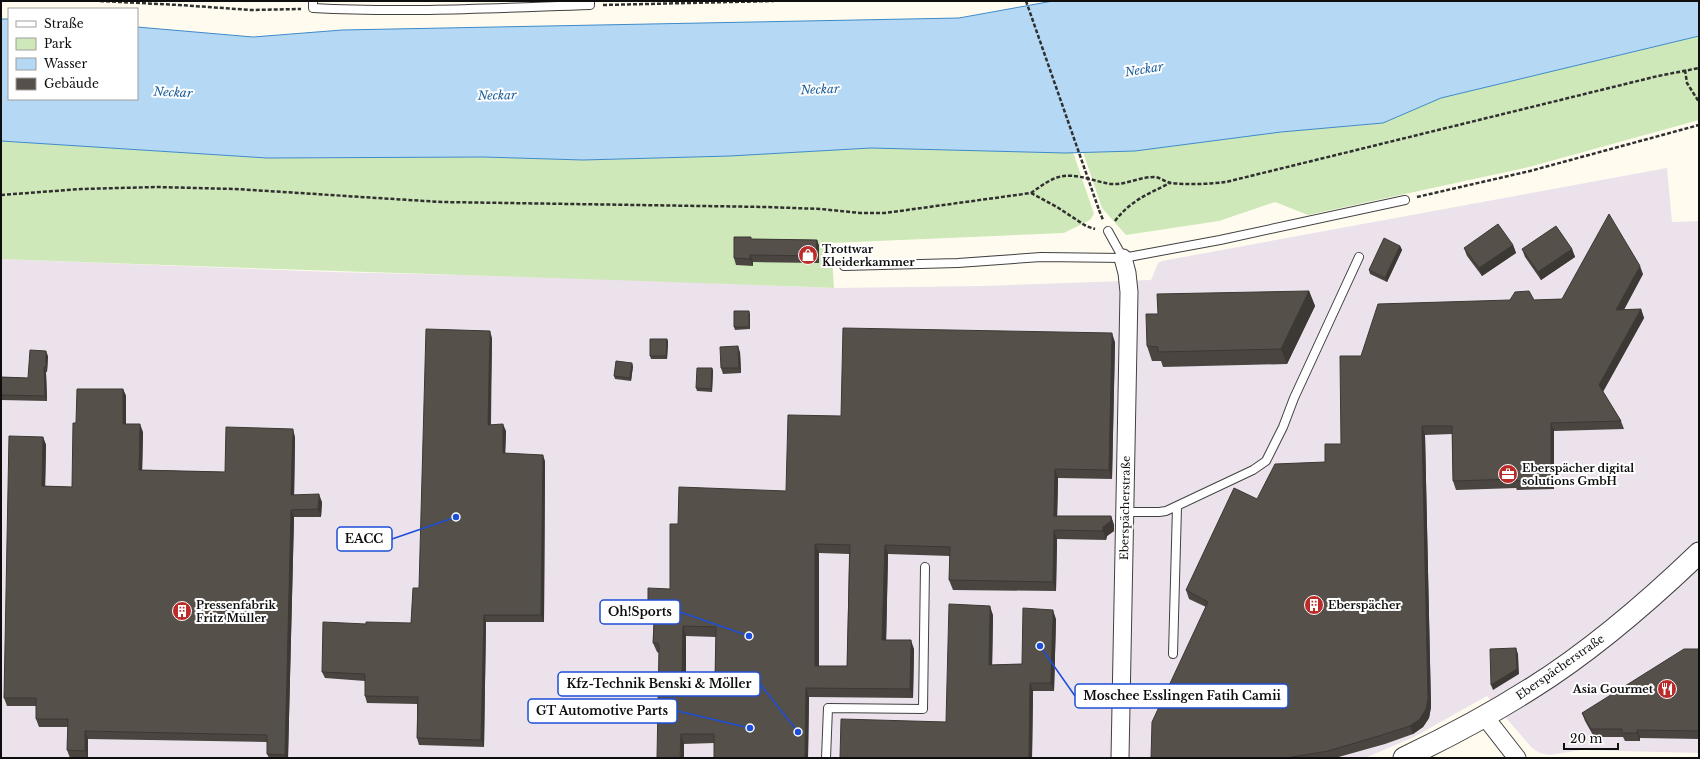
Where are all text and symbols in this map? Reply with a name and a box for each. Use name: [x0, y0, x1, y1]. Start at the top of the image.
legend: [8, 8, 138, 100]
text: Straße: [44, 16, 84, 31]
text: Park: [44, 36, 72, 51]
text: Wasser: [43, 56, 87, 71]
water label: Neckar: [1123, 58, 1165, 80]
text: Gebäude: [44, 76, 99, 91]
water label: Neckar: [799, 81, 840, 97]
water label: Neckar: [152, 83, 193, 101]
water label: Neckar: [476, 87, 517, 103]
place label: Trottwar Kleiderkammer: [822, 242, 915, 269]
shop icon: Trottwar Kleiderkammer: [797, 244, 819, 266]
street label: Eberspächerstraße: [1117, 456, 1133, 560]
place label: Eberspächer digital solutions GmbH: [1522, 461, 1634, 488]
office icon: Eberspächer digital solutions GmbH: [1497, 463, 1519, 485]
callout: EACC: [337, 527, 392, 551]
text: EACC: [345, 531, 383, 546]
building icon: Eberspächer: [1303, 594, 1325, 616]
place label: Pressenfabrik Fritz Müller: [196, 598, 276, 625]
place label: Eberspächer: [1328, 598, 1401, 612]
building icon: Pressenfabrik Fritz Müller: [171, 600, 193, 622]
callout: Oh!Sports: [600, 600, 680, 624]
text: Oh!Sports: [608, 604, 672, 619]
street label: Eberspächerstraße: [1513, 631, 1607, 703]
callout: Kfz-Technik Benski & Möller: [558, 672, 760, 696]
text: Kfz-Technik Benski & Möller: [566, 676, 752, 691]
restaurant icon: Asia Gourmet: [1656, 678, 1678, 700]
place label: Asia Gourmet: [1572, 682, 1654, 696]
callout: Moschee Esslingen Fatih Camii: [1075, 684, 1288, 708]
text: Moschee Esslingen Fatih Camii: [1083, 688, 1281, 703]
callout: GT Automotive Parts: [528, 699, 677, 723]
text: GT Automotive Parts: [536, 703, 668, 718]
scale bar: [1564, 725, 1618, 751]
text: 20 m: [1570, 731, 1602, 746]

